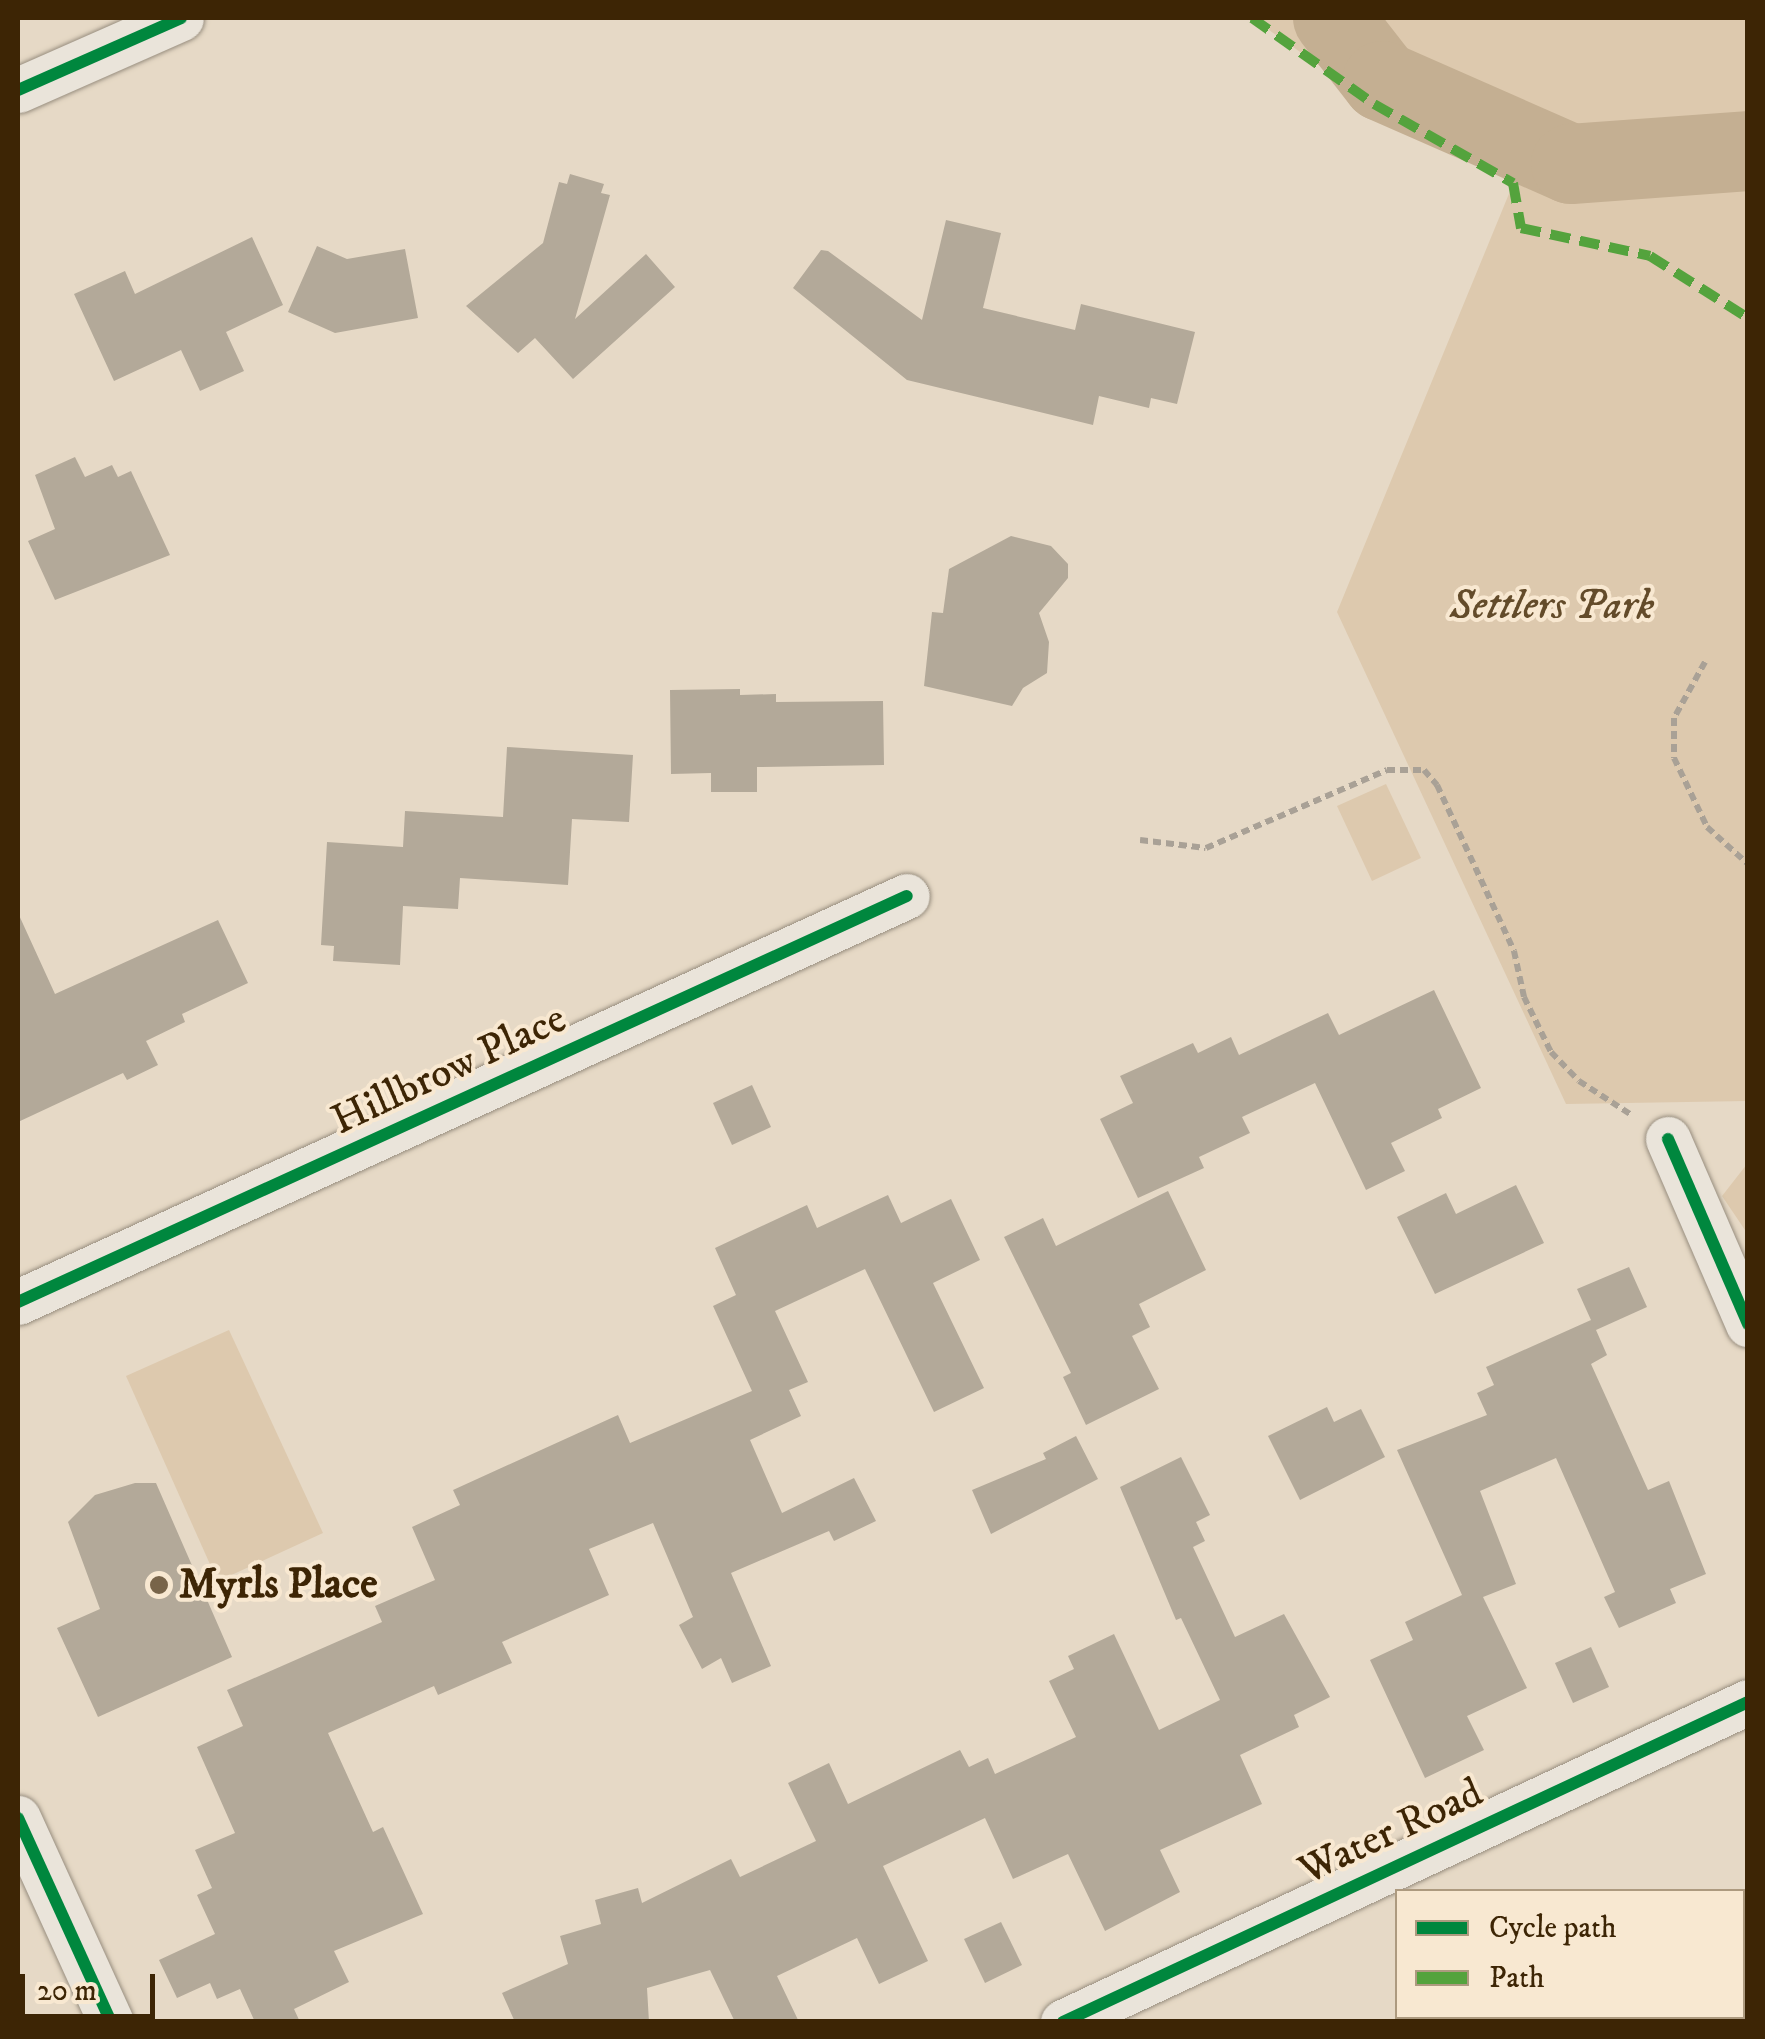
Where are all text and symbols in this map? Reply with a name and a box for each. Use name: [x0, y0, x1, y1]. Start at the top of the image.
park label: Settlers Park: [1450, 581, 1654, 631]
street label: Hillbrow Place: [324, 994, 574, 1146]
place label: Myrls Place: [179, 1560, 378, 1610]
marker: Myrls Place: [148, 1574, 170, 1596]
street label: Water Road: [1291, 1768, 1491, 1896]
legend: [1395, 1889, 1745, 2019]
text: Cycle path: [1489, 1910, 1617, 1947]
scale bar: [25, 1954, 160, 2016]
text: Path: [1489, 1960, 1545, 1997]
text: 20 m: [37, 1973, 97, 2010]

